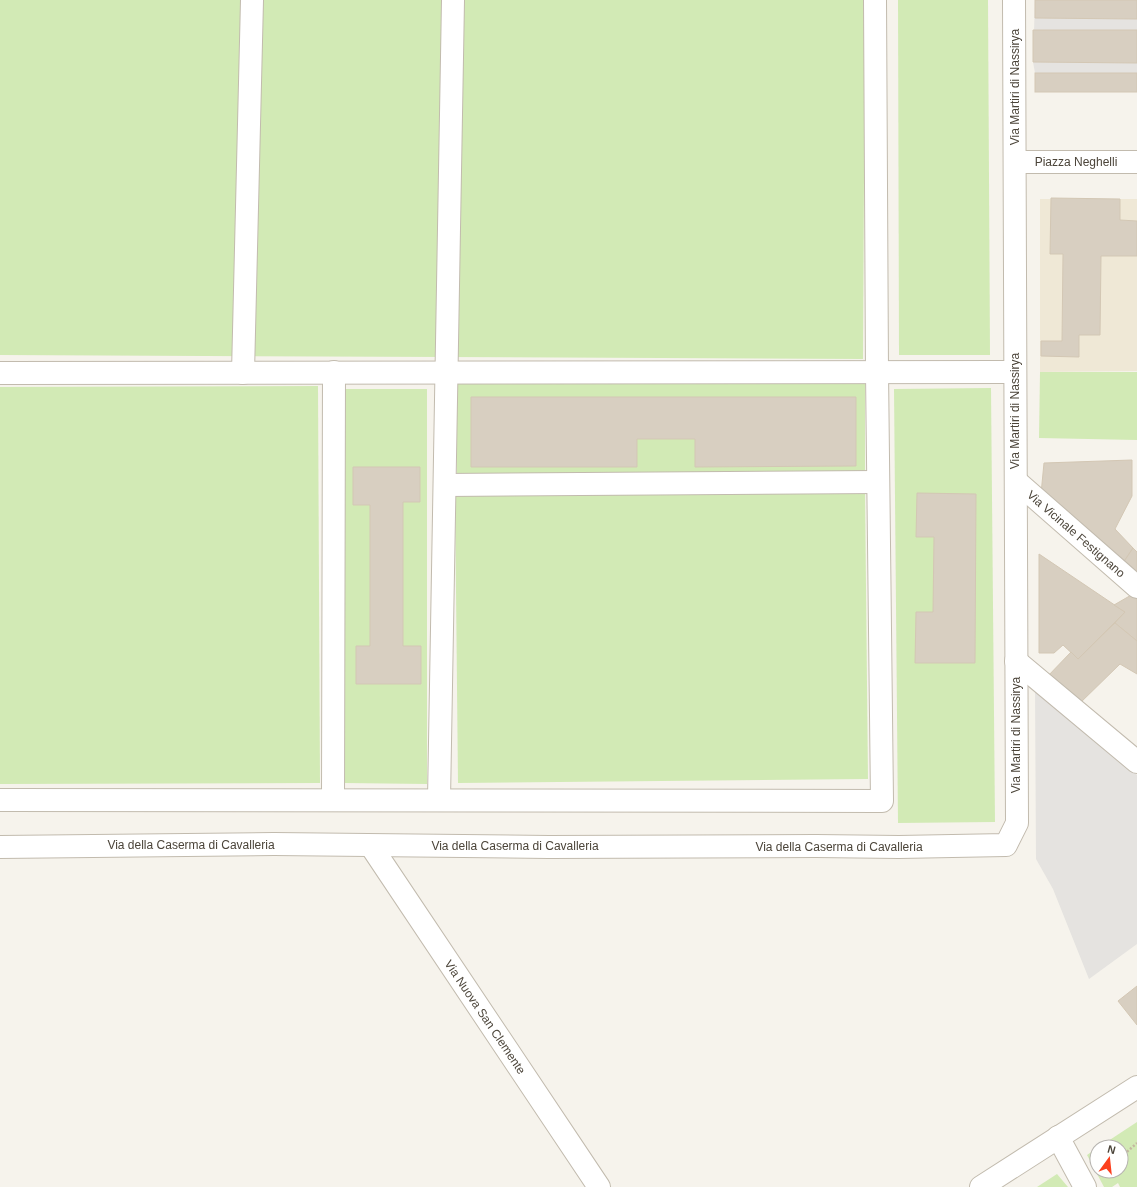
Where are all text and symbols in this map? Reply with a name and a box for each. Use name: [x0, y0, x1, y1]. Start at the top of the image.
street label: Via Martiri di Nassirya: [1008, 28, 1022, 145]
street label: Piazza Neghelli: [1035, 155, 1117, 169]
street label: Via Martiri di Nassirya: [1008, 352, 1022, 469]
street label: Via Vicinale Festignano: [1024, 488, 1128, 580]
street label: Via Martiri di Nassirya: [1009, 676, 1023, 793]
street label: Via della Caserma di Cavalleria: [107, 838, 275, 852]
street label: Via della Caserma di Cavalleria: [431, 839, 599, 853]
street label: Via della Caserma di Cavalleria: [755, 840, 923, 854]
street label: Via Nuova San Clemente: [442, 957, 529, 1077]
north arrow: [1089, 1139, 1129, 1179]
text: N: [1106, 1143, 1117, 1156]

